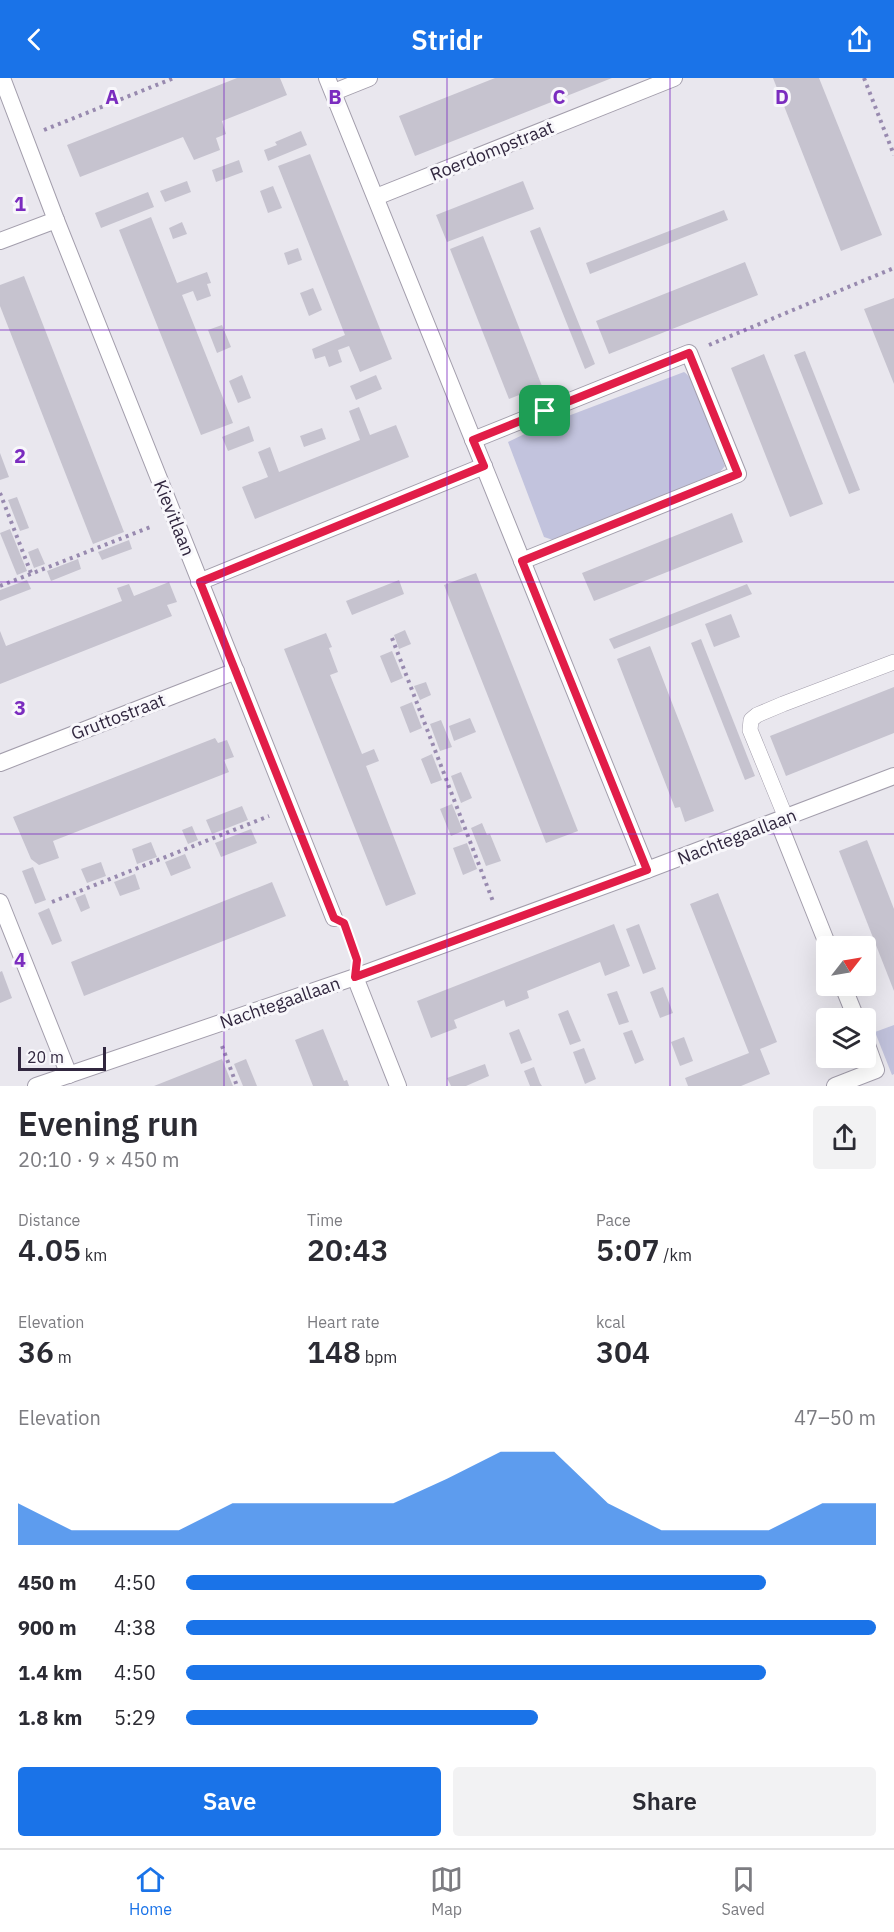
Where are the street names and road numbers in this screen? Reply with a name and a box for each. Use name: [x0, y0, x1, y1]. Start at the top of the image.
street label: Roerdompstraat: [427, 115, 557, 186]
street label: Kievitlaan: [149, 477, 200, 559]
street label: Gruttostraat: [68, 688, 168, 745]
street label: Nachtegaallaan: [674, 803, 800, 870]
street label: Nachtegaallaan: [217, 971, 343, 1034]

